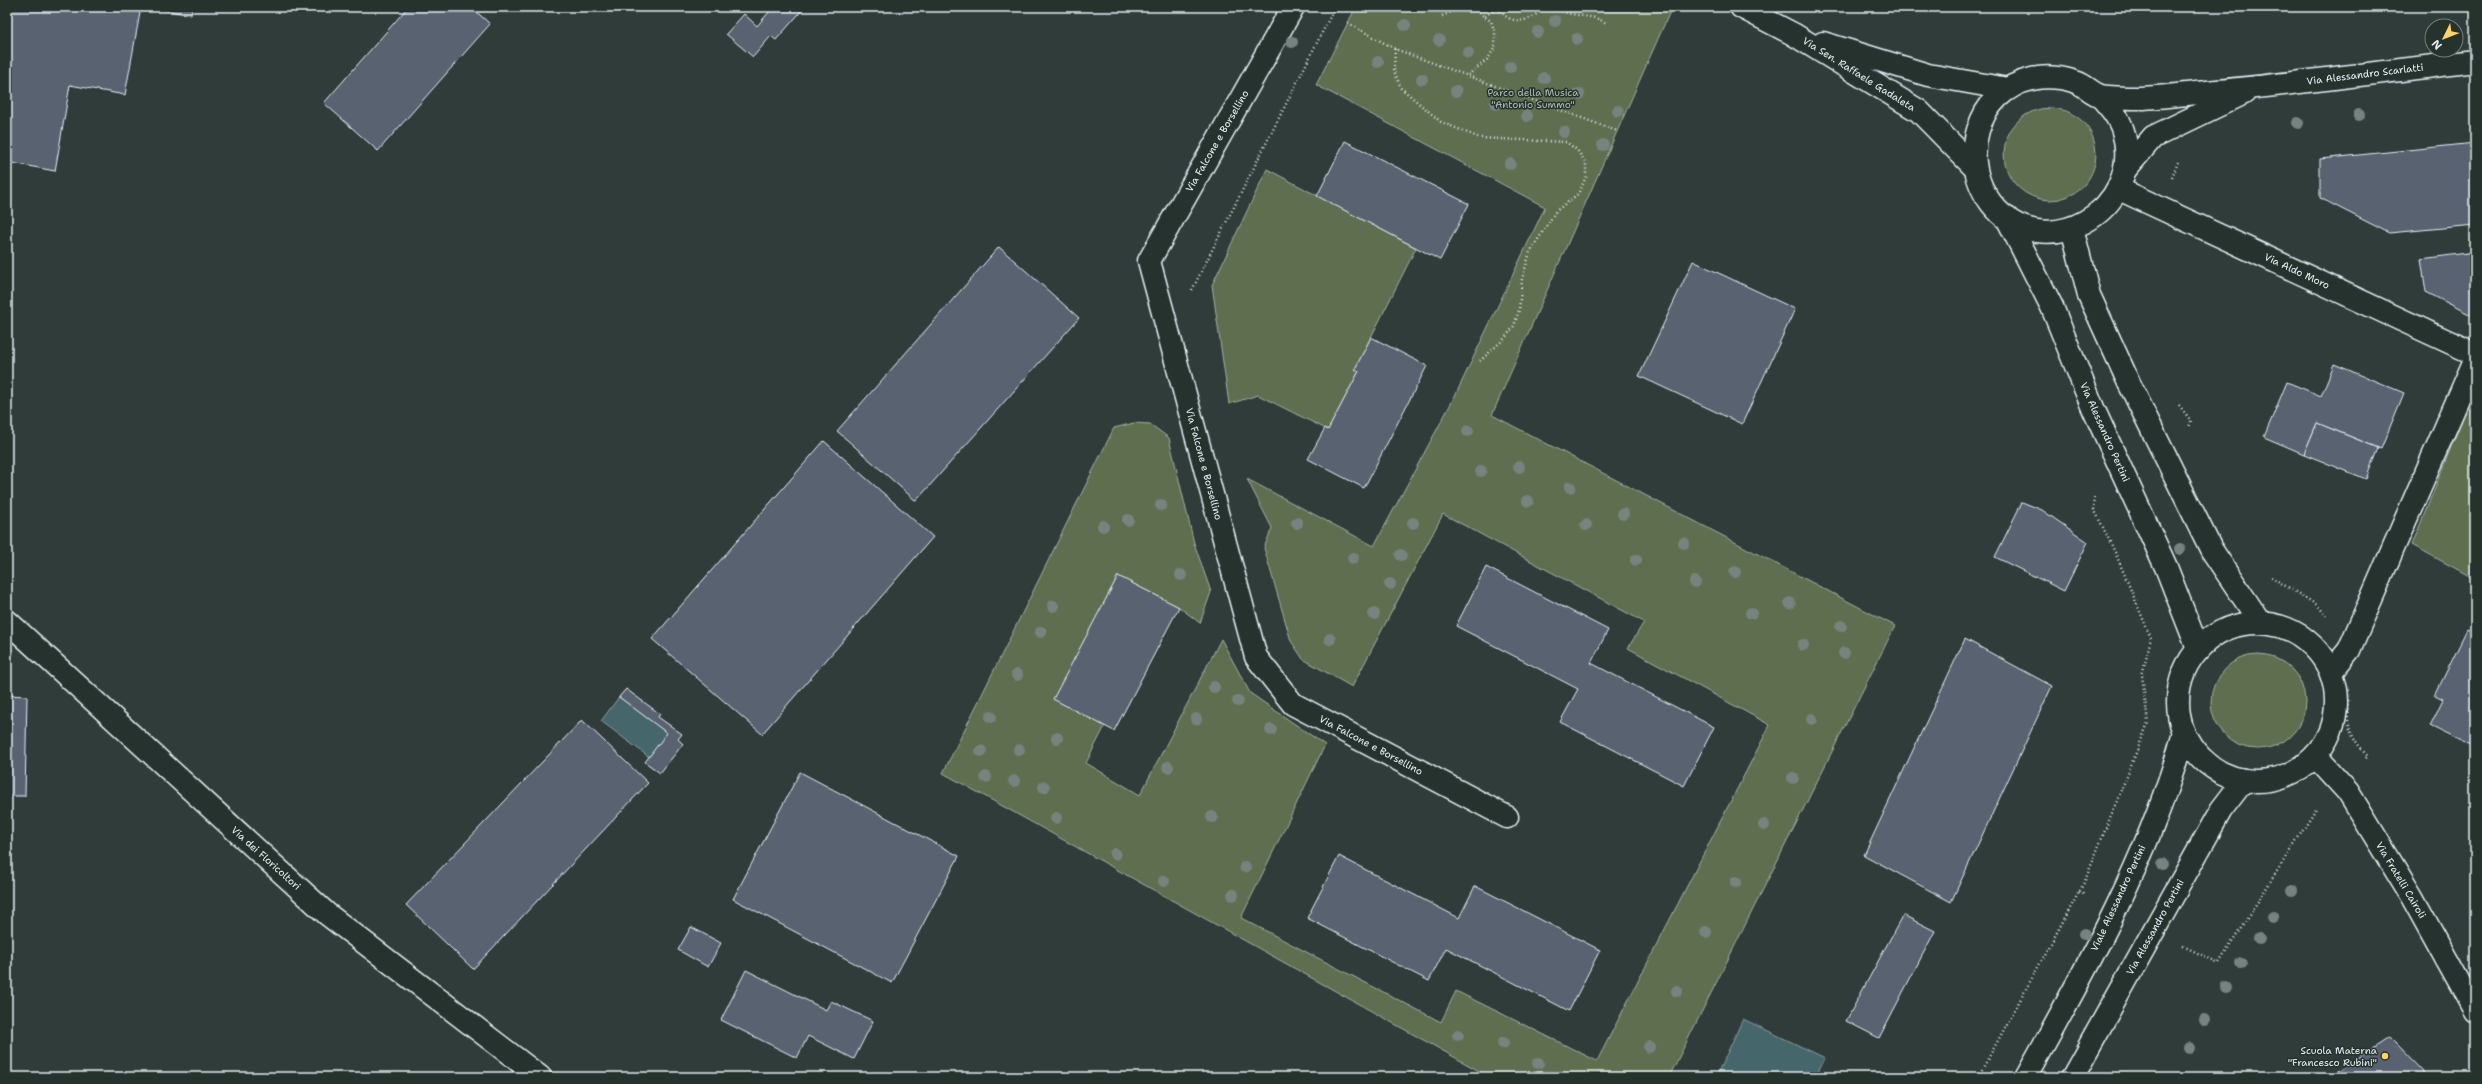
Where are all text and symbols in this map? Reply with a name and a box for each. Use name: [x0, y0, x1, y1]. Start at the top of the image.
north arrow: [2424, 18, 2464, 58]
street label: Via Sen. Raffaele Gadaleta: [1800, 34, 1918, 115]
text: N: [2428, 36, 2446, 53]
street label: Via Alessandro Scarlatti: [2306, 60, 2424, 88]
park label: Parco della Musica "Antonio Summo": [1488, 86, 1579, 111]
street label: Via Falcone e Borsellino: [1182, 88, 1252, 194]
street label: Via Aldo Moro: [2262, 250, 2332, 292]
street label: Via Alessandro Pertini: [2077, 380, 2133, 484]
street label: Via Falcone e Borsellino: [1183, 406, 1225, 522]
street label: Via Falcone e Borsellino: [1317, 712, 1425, 778]
street label: Via dei Floricoltori: [228, 823, 304, 893]
street label: Via Fratelli Cairoli: [2373, 839, 2429, 921]
street label: Viale Alessandro Pertini: [2088, 843, 2148, 953]
street label: Via Alessandro Pertini: [2123, 877, 2187, 977]
place label: Scuola Materna "Francesco Rubini": [2288, 1044, 2378, 1069]
marker: Scuola Materna "Francesco Rubini": [2380, 1051, 2390, 1061]

